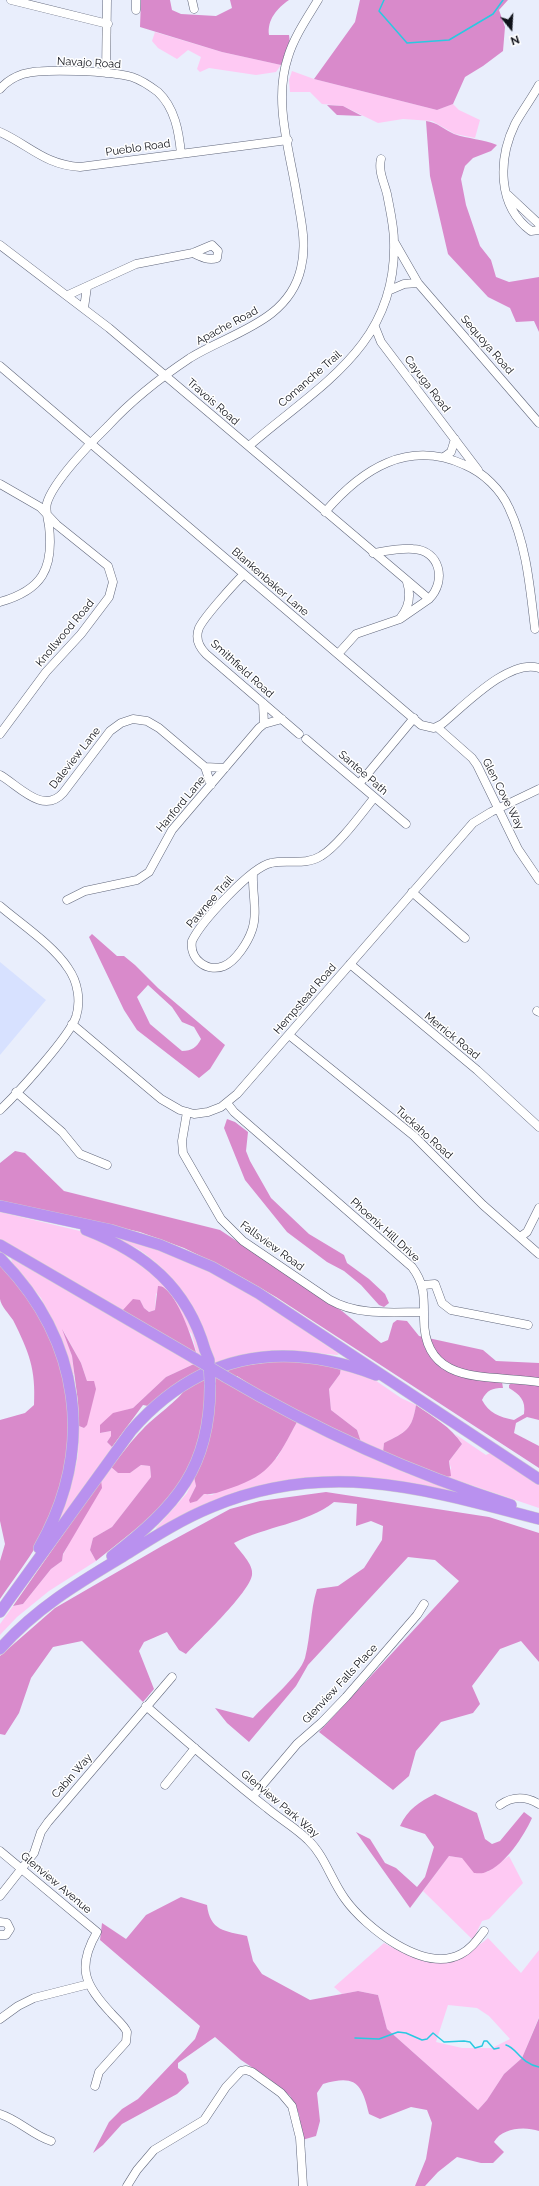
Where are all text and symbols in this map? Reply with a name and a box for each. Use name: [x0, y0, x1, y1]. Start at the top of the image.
north arrow: [491, 8, 531, 48]
text: N: [509, 32, 521, 47]
street label: Navajo Road: [57, 55, 121, 71]
street label: Pueblo Road: [105, 137, 171, 159]
street label: Apache Road: [194, 304, 260, 348]
street label: Sequoya Road: [458, 313, 516, 377]
street label: Comanche Trail: [276, 348, 344, 410]
street label: Cayuga Road: [401, 353, 453, 415]
street label: Travois Road: [184, 376, 242, 428]
street label: Blankenbaker Lane: [229, 545, 311, 619]
street label: Knollwood Road: [33, 597, 97, 669]
street label: Smithfield Road: [208, 637, 276, 701]
street label: Daleview Lane: [47, 725, 103, 791]
street label: Santee Path: [336, 748, 390, 798]
street label: Glen Cove Way: [479, 756, 527, 832]
street label: Hanford Lane: [154, 773, 208, 835]
street label: Pawnee Trail: [184, 873, 236, 931]
street label: Hempstead Road: [271, 961, 339, 1037]
street label: Merrick Road: [422, 1010, 482, 1062]
street label: Tuckaho Road: [393, 1104, 455, 1162]
street label: Phoenix Hill Drive: [348, 1195, 422, 1265]
street label: Fallsview Road: [238, 1218, 306, 1274]
street label: Glenview Falls Place: [300, 1641, 380, 1727]
street label: Cabin Way: [49, 1751, 95, 1801]
street label: Glenview Park Way: [238, 1767, 322, 1841]
street label: Glenview Avenue: [18, 1849, 94, 1917]

